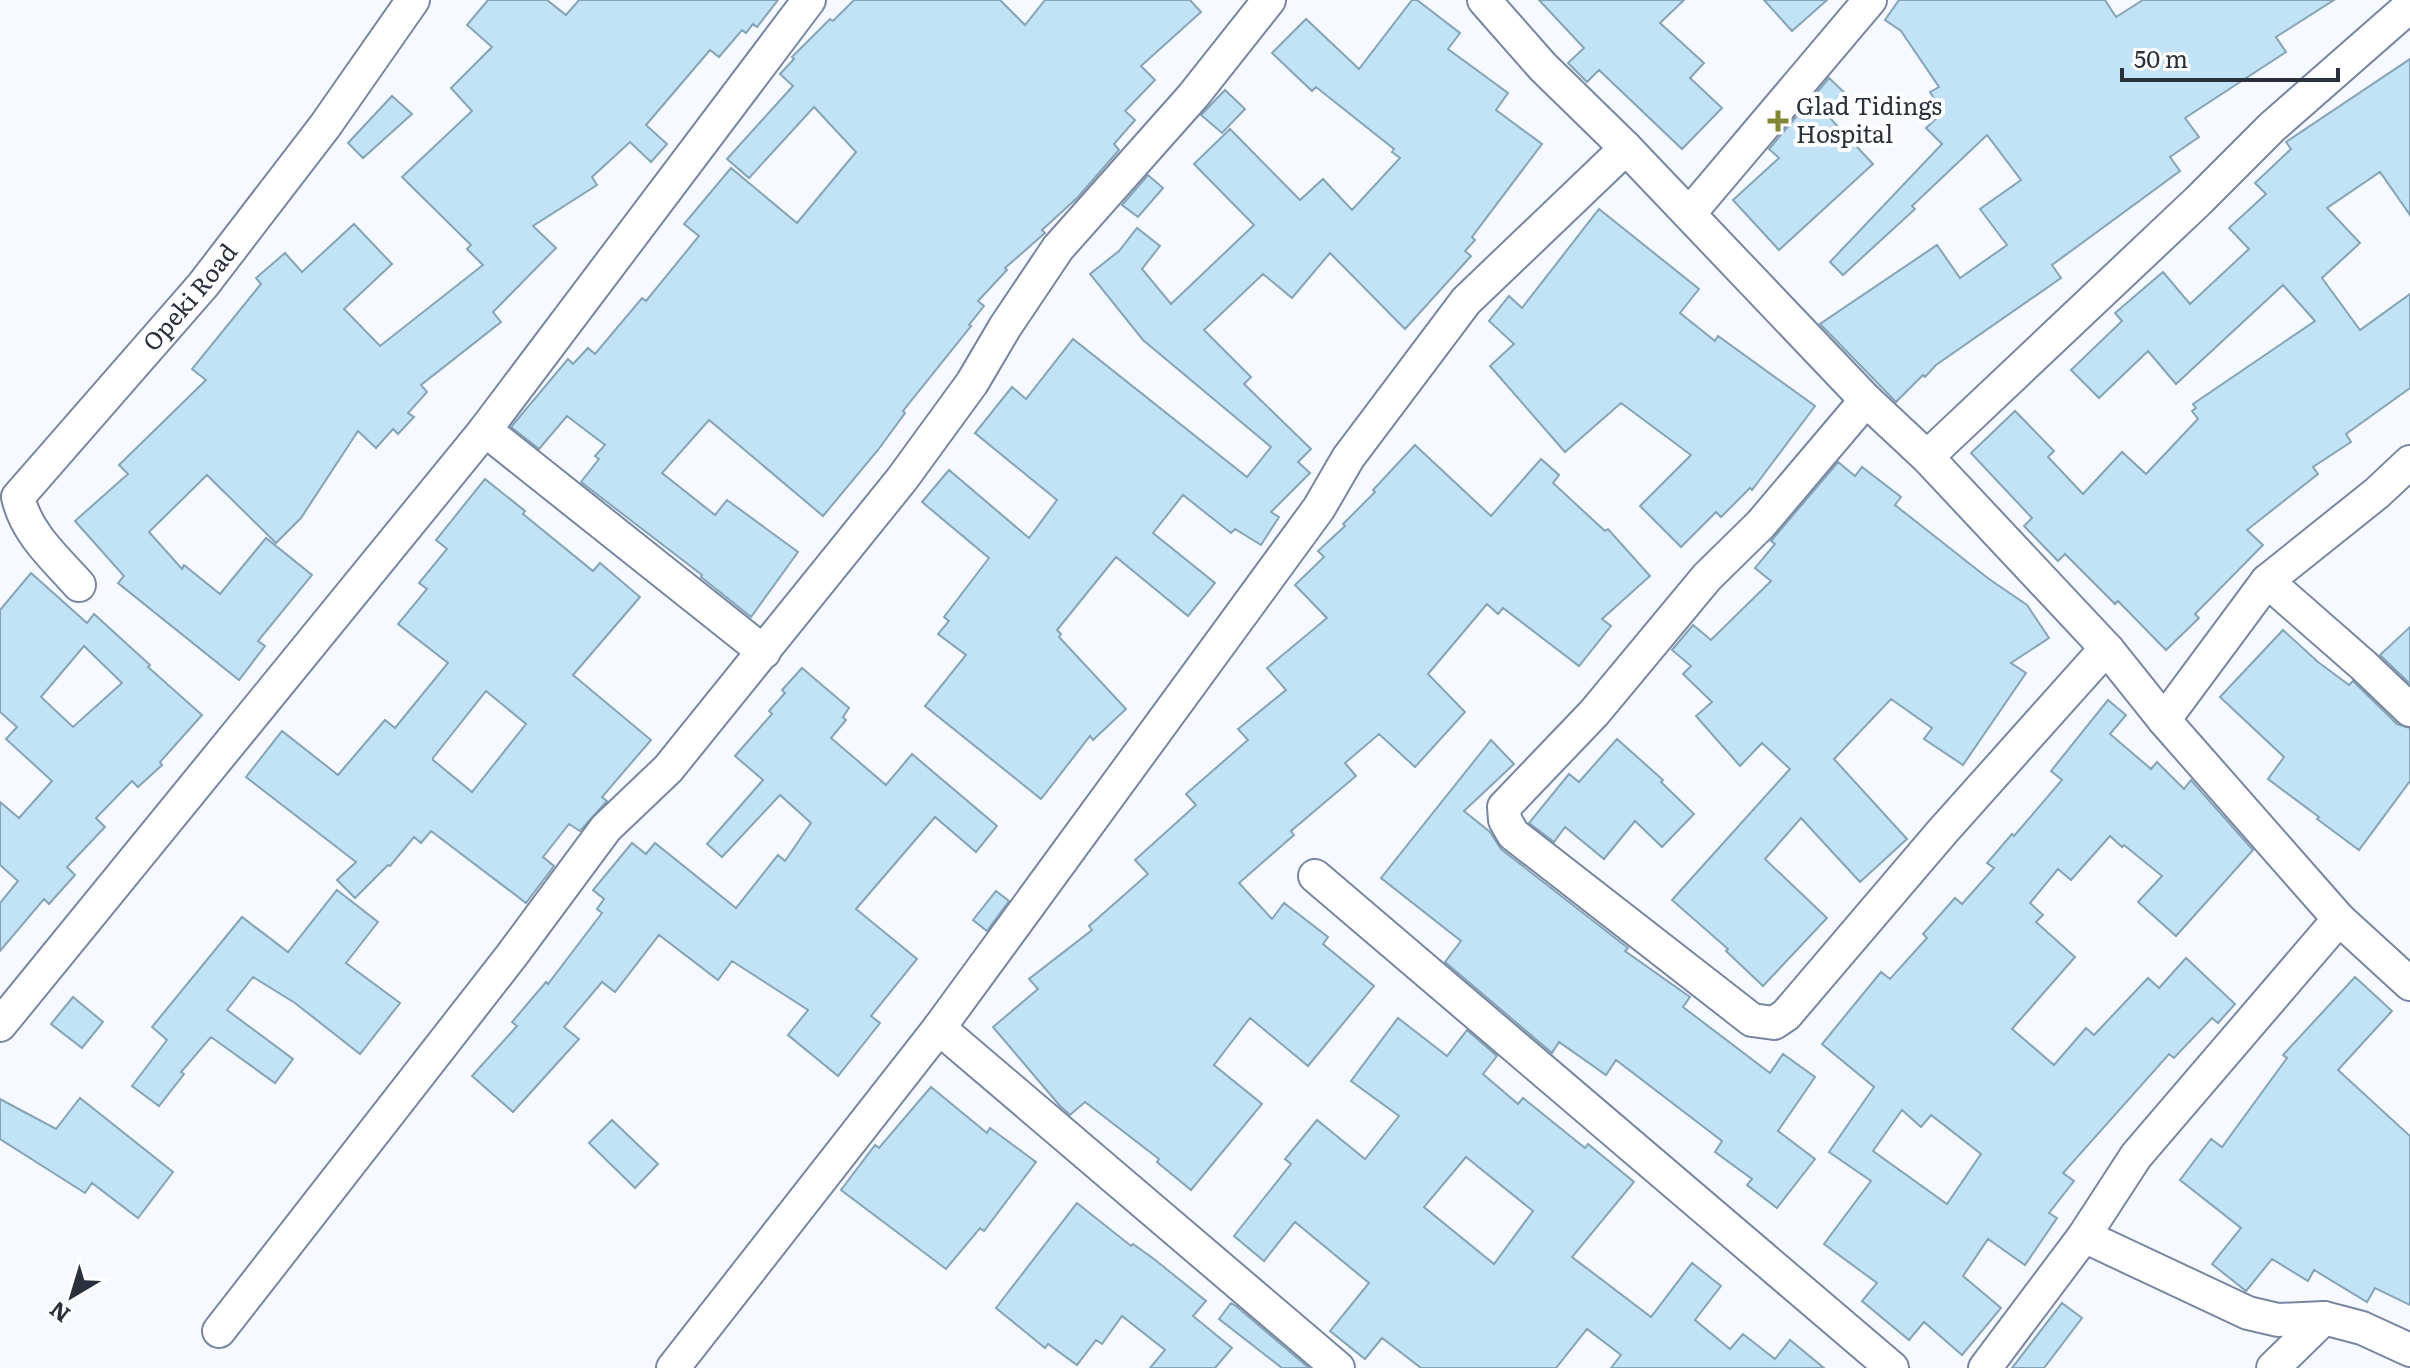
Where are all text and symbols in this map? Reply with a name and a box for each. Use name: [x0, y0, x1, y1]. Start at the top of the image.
scale bar: [2122, 32, 2338, 82]
text: 50 m: [2134, 40, 2188, 75]
place label: Glad Tidings Hospital: [1796, 87, 1942, 150]
marker: Glad Tidings Hospital: [1767, 110, 1789, 132]
street label: Opeki Road: [133, 235, 244, 358]
north arrow: [32, 1256, 112, 1336]
text: N: [41, 1294, 76, 1332]

